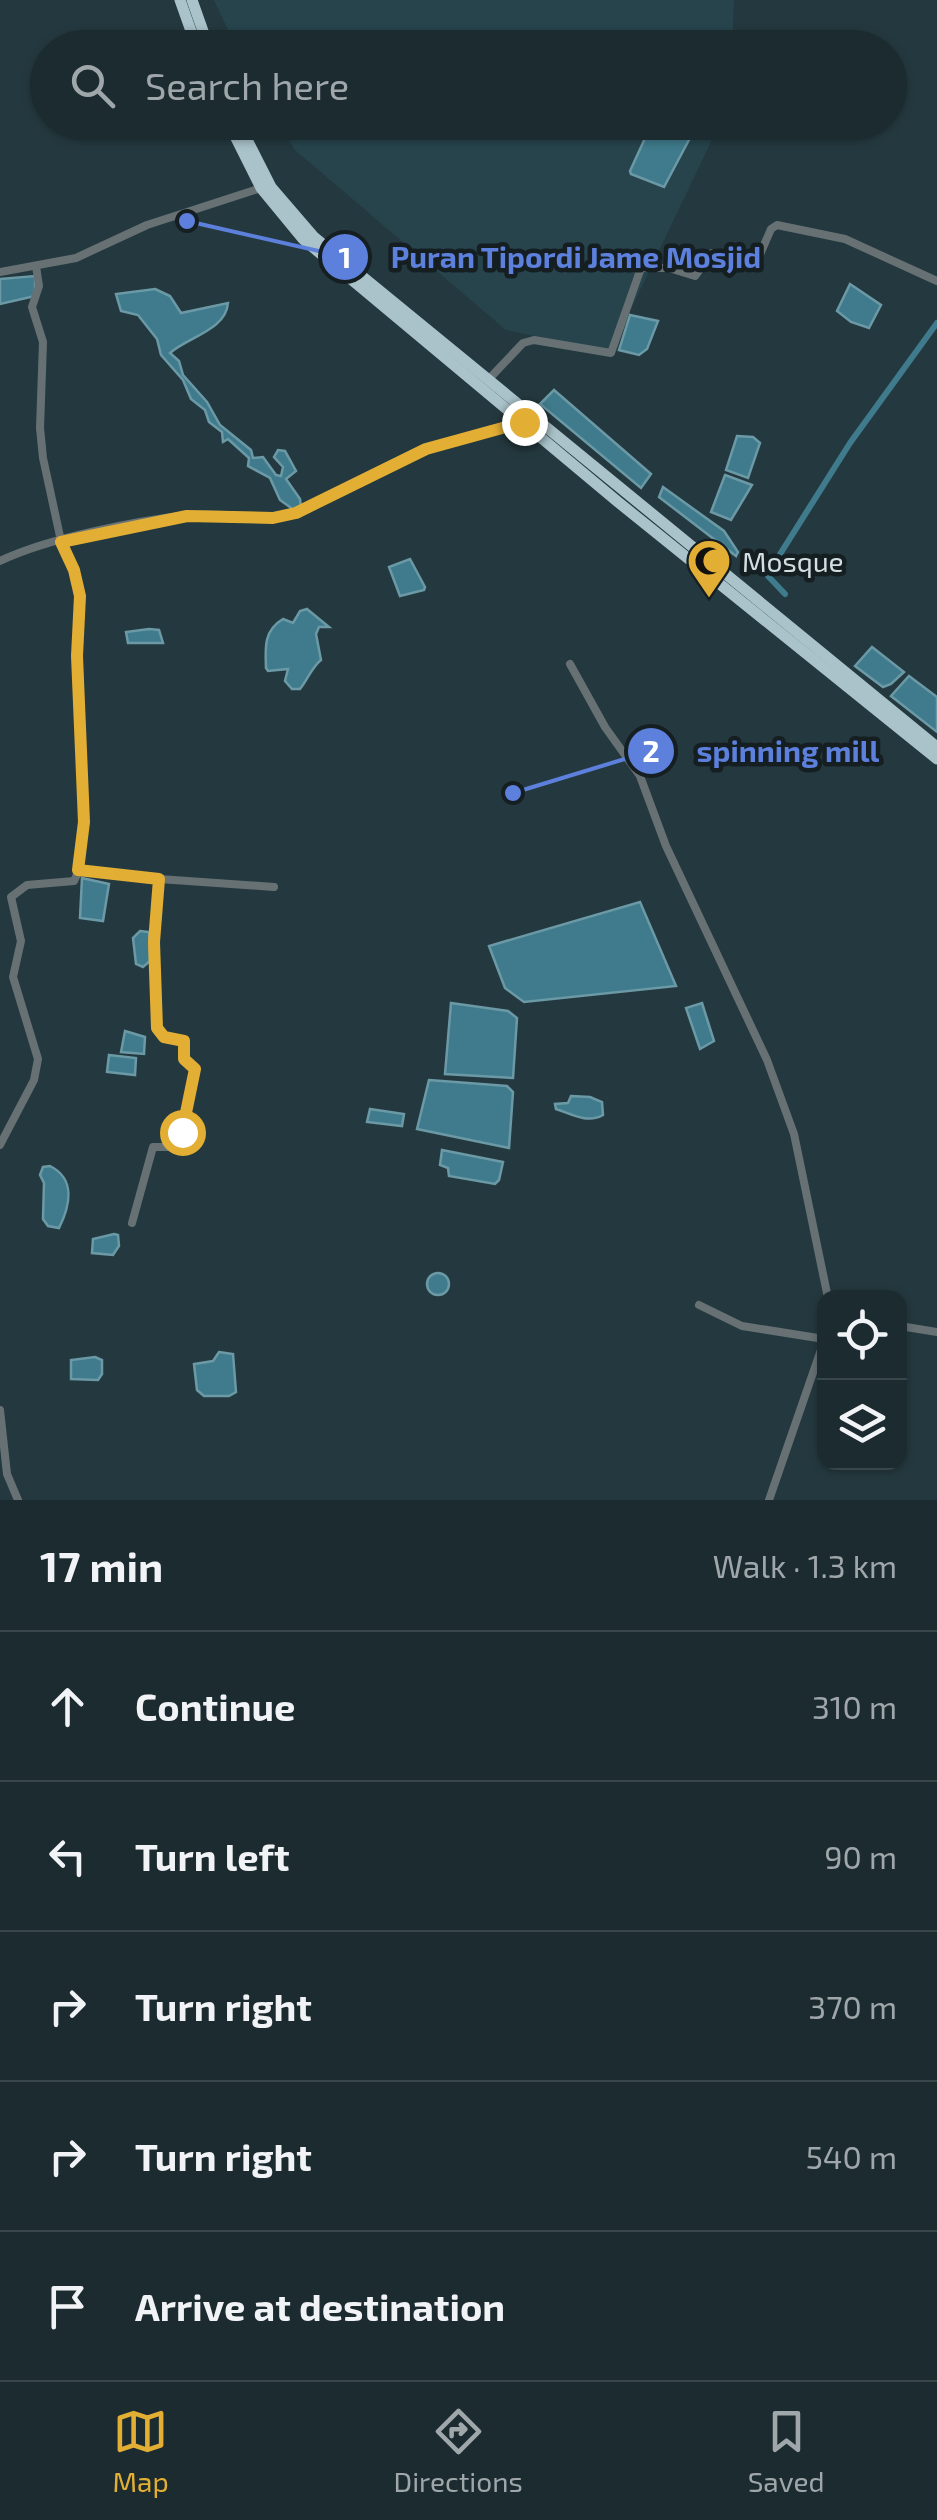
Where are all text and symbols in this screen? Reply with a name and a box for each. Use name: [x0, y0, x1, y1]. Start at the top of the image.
search box: [30, 30, 907, 140]
icon: search: [65, 58, 120, 113]
text: Search here: [145, 62, 349, 108]
callout: Puran Tipordi Jame Mosjid: [320, 227, 782, 287]
text: 1: [339, 238, 351, 274]
text: Puran Tipordi Jame Mosjid: [391, 238, 761, 274]
route end: [502, 400, 548, 446]
mosque icon: Mosque: [686, 538, 732, 599]
place label: Mosque: [742, 544, 844, 578]
callout: spinning mill: [626, 721, 899, 781]
text: 2: [642, 732, 660, 768]
text: spinning mill: [697, 732, 880, 768]
route start: [160, 1110, 206, 1156]
map controls: [817, 1290, 907, 1470]
button: locate: [817, 1290, 907, 1380]
button: layers: [817, 1380, 907, 1470]
text: 17 min: [40, 1540, 163, 1590]
text: Walk · 1.3 km: [713, 1546, 897, 1584]
icon: ahead: [40, 1679, 95, 1734]
text: Continue: [135, 1683, 295, 1729]
text: 310 m: [812, 1687, 897, 1725]
icon: left: [40, 1829, 95, 1884]
text: Turn left: [135, 1833, 290, 1879]
text: 90 m: [824, 1837, 897, 1875]
icon: right: [40, 1979, 95, 2034]
text: Turn right: [135, 1983, 312, 2029]
text: 370 m: [808, 1987, 897, 2025]
icon: right: [40, 2129, 95, 2184]
text: Turn right: [135, 2133, 312, 2179]
text: 540 m: [806, 2137, 897, 2175]
icon: arrive: [40, 2279, 95, 2334]
text: Arrive at destination: [135, 2283, 505, 2329]
tab: Map: [112, 2404, 169, 2498]
tab: Directions: [394, 2404, 523, 2498]
tab: Saved: [748, 2404, 825, 2498]

